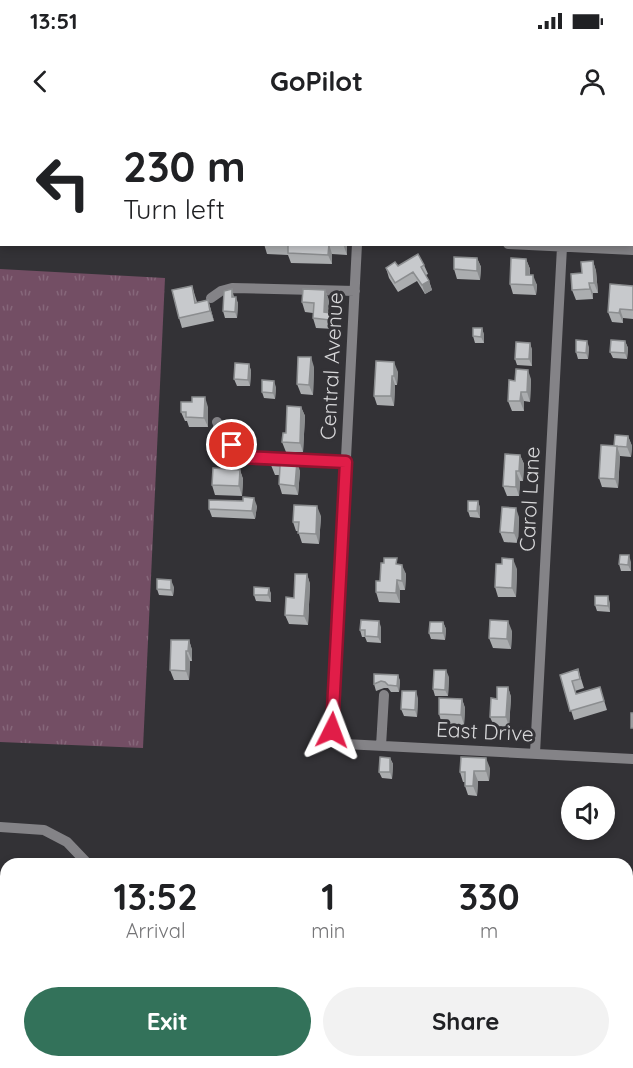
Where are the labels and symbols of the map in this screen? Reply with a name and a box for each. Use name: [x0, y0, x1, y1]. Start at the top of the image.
street label: Central Avenue: [314, 292, 348, 440]
pin: [206, 419, 257, 470]
street label: Carol Lane: [513, 446, 545, 552]
position arrow: [300, 698, 364, 762]
street label: East Drive: [435, 715, 535, 747]

